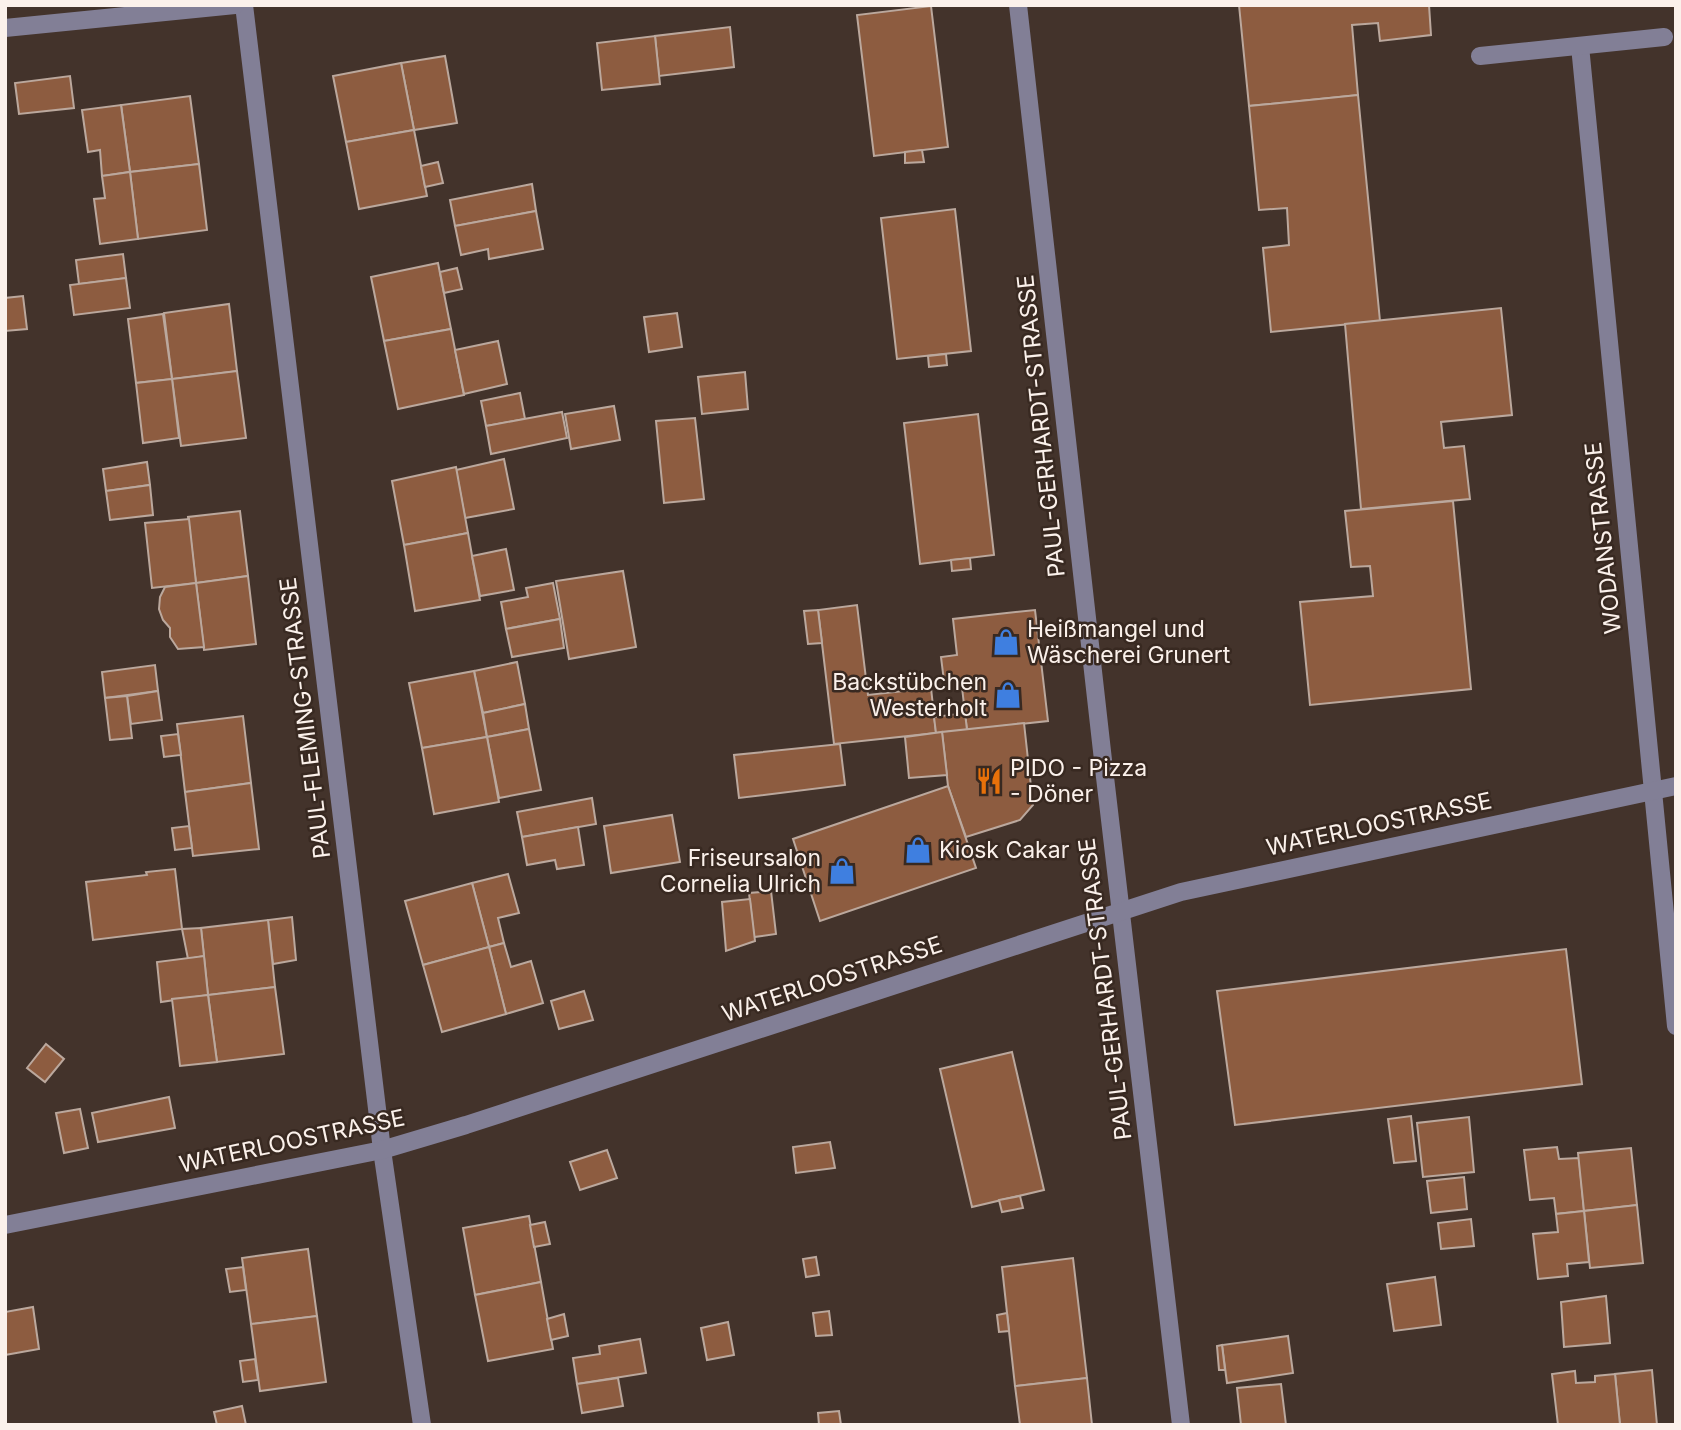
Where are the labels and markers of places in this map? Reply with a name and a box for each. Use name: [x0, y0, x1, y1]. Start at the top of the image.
place label: Heißmangel und Wäscherei Grunert: [1027, 615, 1231, 669]
shop icon: Heißmangel und Wäscherei Grunert: [991, 627, 1021, 657]
place label: Backstübchen Westerholt: [832, 668, 987, 722]
shop icon: Backstübchen Westerholt: [993, 680, 1023, 710]
place label: PIDO - Pizza - Döner: [1010, 754, 1147, 808]
restaurant icon: PIDO - Pizza - Döner: [974, 766, 1004, 796]
shop icon: Kiosk Cakar: [903, 835, 933, 865]
place label: Kiosk Cakar: [939, 836, 1070, 864]
place label: Friseursalon Cornelia Ulrich: [660, 844, 821, 898]
shop icon: Friseursalon Cornelia Ulrich: [827, 856, 857, 886]

